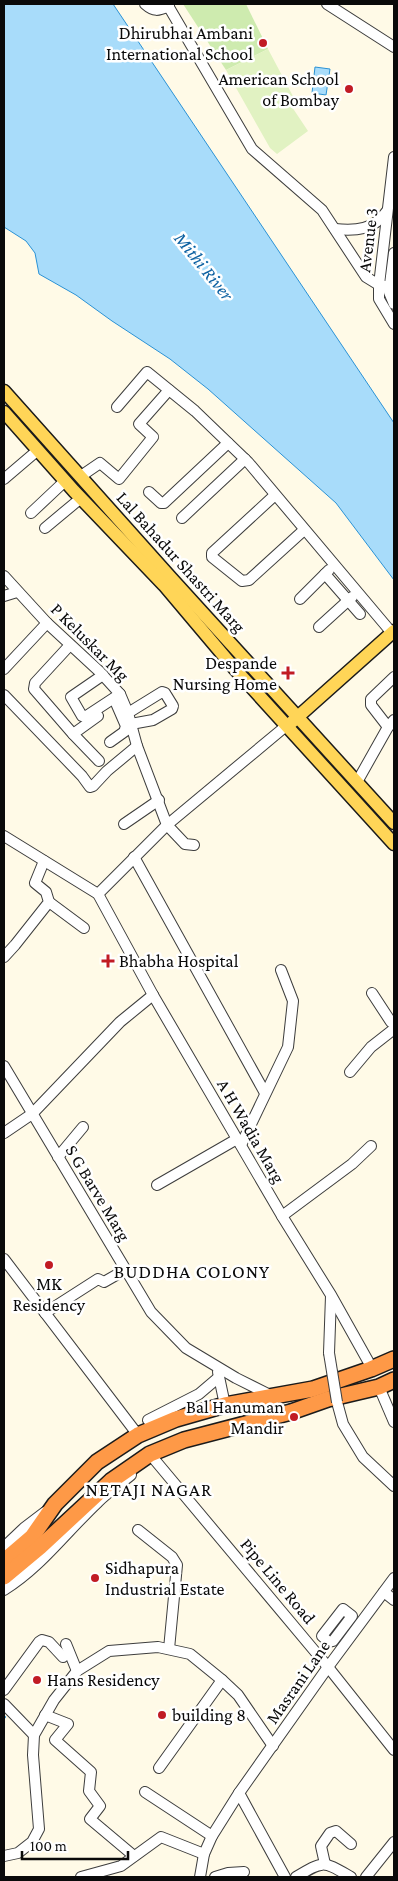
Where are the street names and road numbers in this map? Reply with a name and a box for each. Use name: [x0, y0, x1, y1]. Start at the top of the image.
street label: Avenue 3: [354, 207, 382, 273]
street label: Lal Bahadur Shastri Marg: [113, 488, 250, 637]
street label: P Keluskar Mg: [47, 599, 133, 685]
street label: A H Wadia Marg: [213, 1075, 289, 1187]
street label: S G Barve Marg: [61, 1141, 135, 1245]
street label: Pipe Line Road: [236, 1534, 320, 1628]
street label: Masrani Lane: [262, 1636, 334, 1728]

